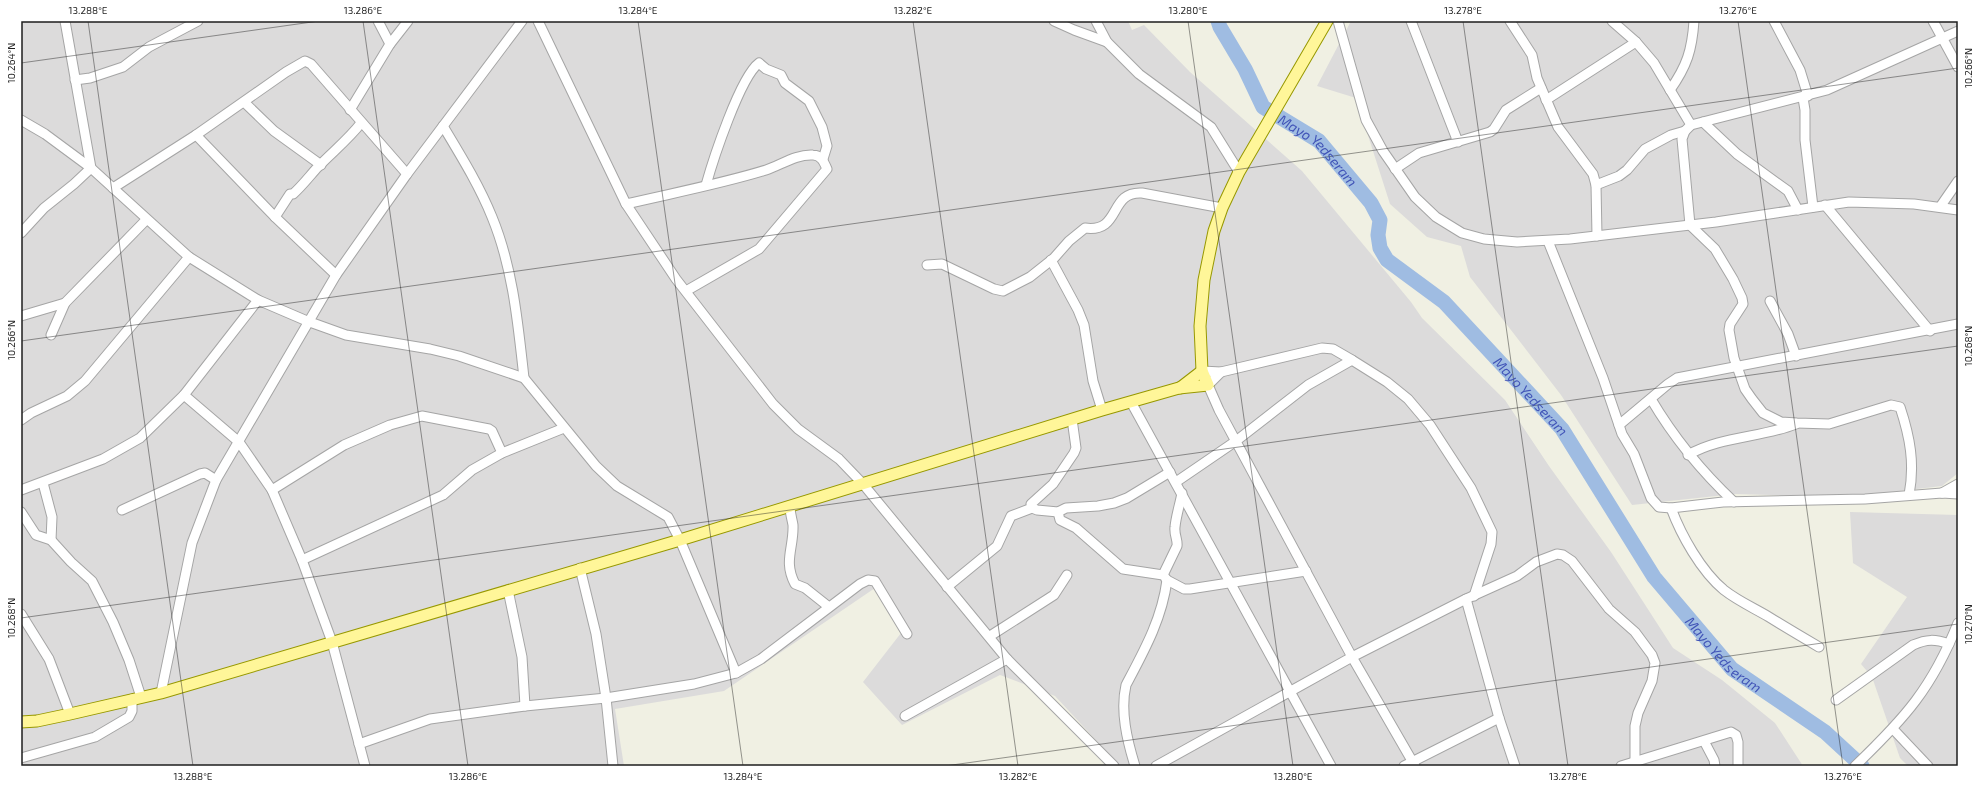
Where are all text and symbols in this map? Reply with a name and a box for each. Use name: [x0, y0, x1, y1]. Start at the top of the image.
text: 13.288°E: [69, 4, 108, 16]
text: 13.286°E: [344, 4, 383, 16]
text: 13.284°E: [619, 4, 658, 16]
text: 13.282°E: [894, 4, 933, 16]
text: 13.280°E: [1169, 4, 1208, 16]
text: 13.278°E: [1444, 4, 1482, 16]
text: 13.276°E: [1719, 4, 1757, 16]
text: 10.264°N: [5, 43, 17, 83]
text: 10.266°N: [1962, 48, 1974, 88]
water label: Mayo Yedseram: [1276, 110, 1361, 189]
text: 10.266°N: [5, 320, 17, 360]
text: 10.268°N: [1962, 326, 1974, 366]
water label: Mayo Yedseram: [1490, 353, 1572, 439]
text: 10.268°N: [5, 598, 17, 638]
text: 10.270°N: [1962, 604, 1974, 644]
water label: Mayo Yedseram: [1682, 613, 1765, 695]
text: 13.288°E: [174, 770, 213, 782]
text: 13.286°E: [449, 770, 488, 782]
text: 13.284°E: [724, 770, 763, 782]
text: 13.282°E: [999, 770, 1038, 782]
text: 13.280°E: [1274, 770, 1313, 782]
text: 13.278°E: [1549, 770, 1587, 782]
text: 13.276°E: [1824, 770, 1862, 782]

